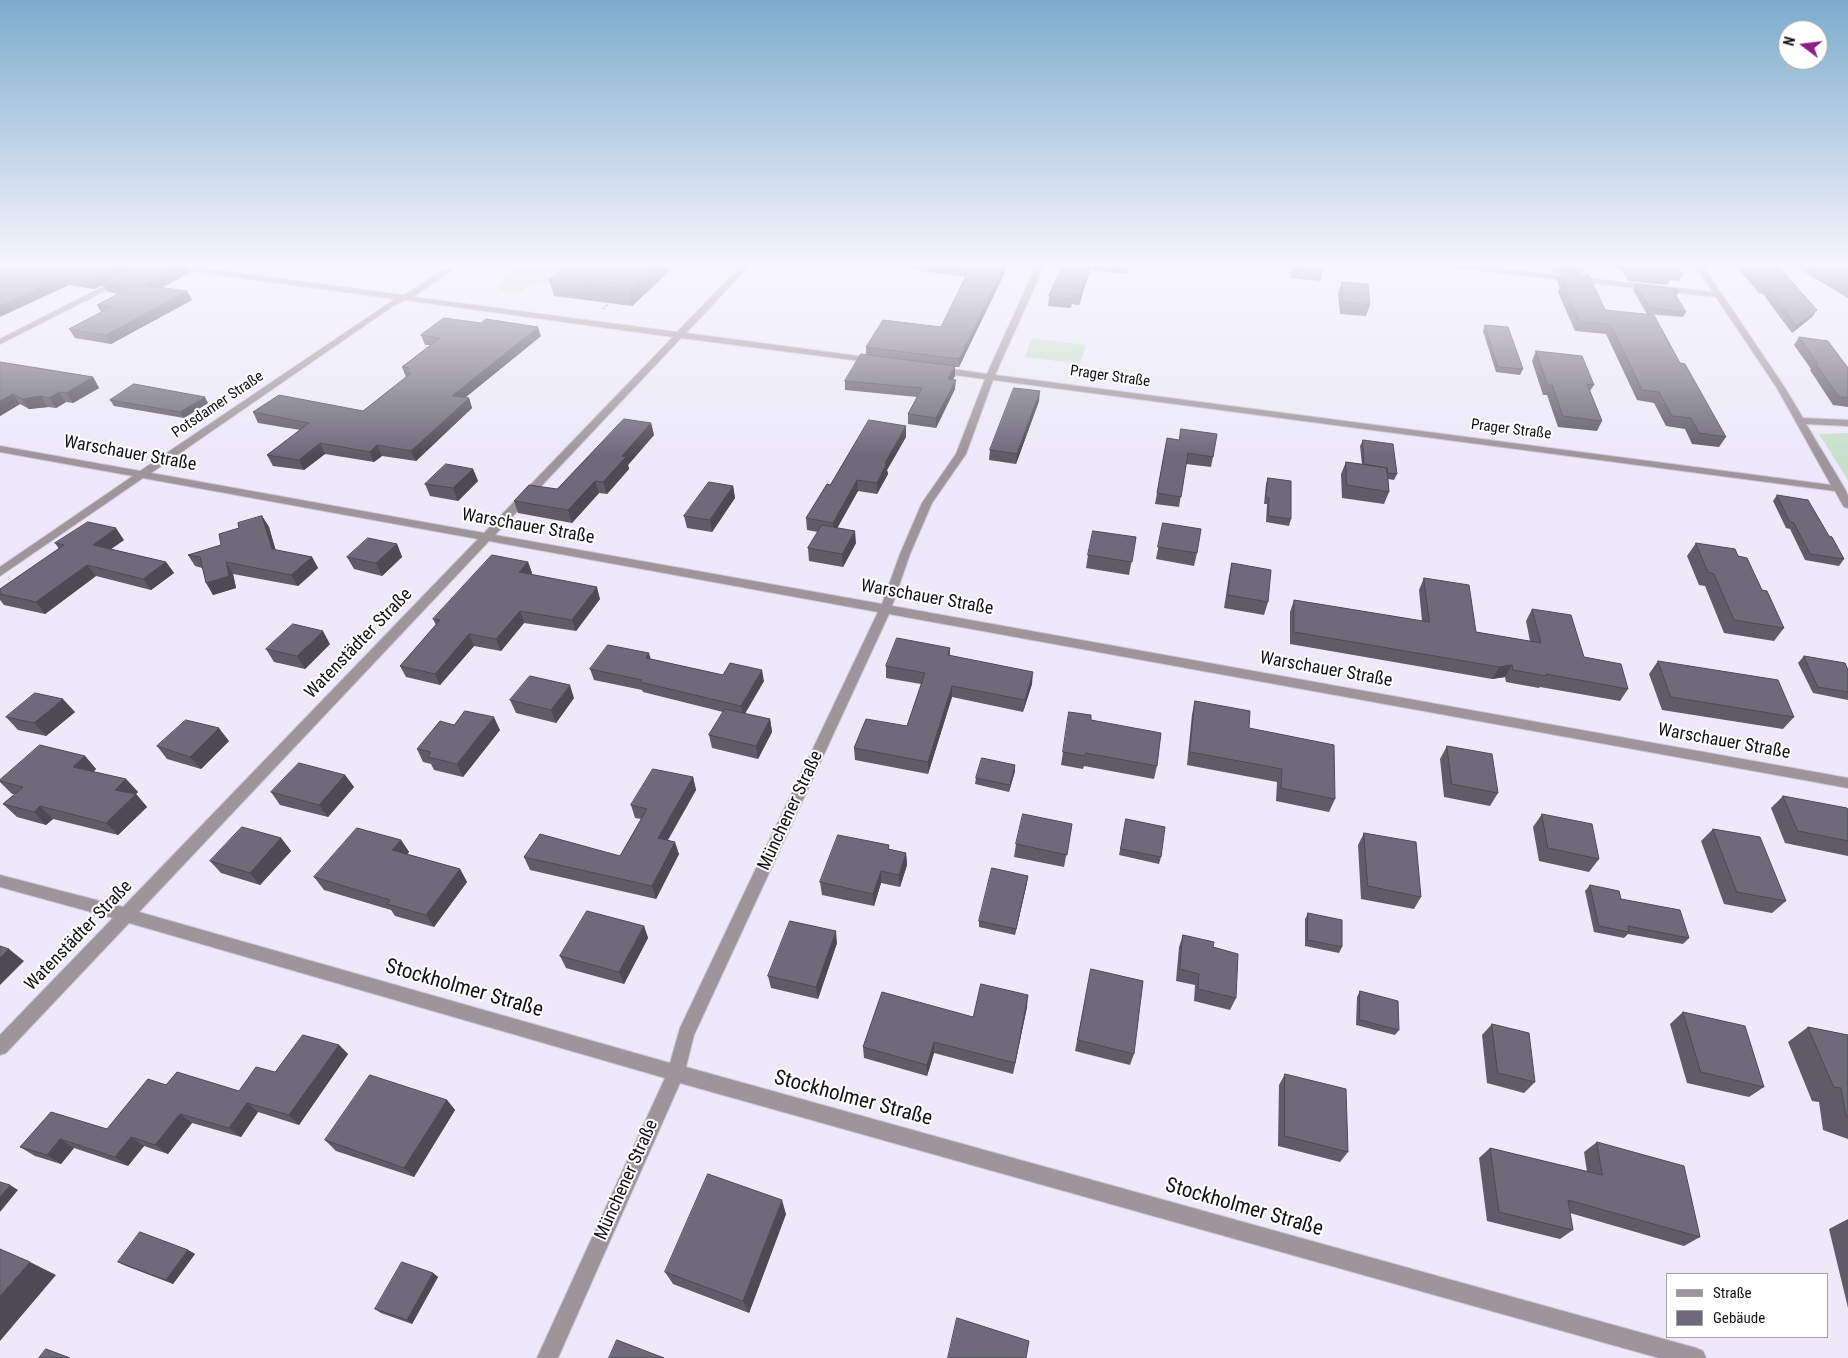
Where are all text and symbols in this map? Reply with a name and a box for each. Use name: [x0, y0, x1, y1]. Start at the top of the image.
north arrow: [1778, 20, 1828, 70]
text: N: [1781, 35, 1798, 48]
street label: Prager Straße: [1069, 362, 1151, 392]
street label: Potsdamer Straße: [169, 368, 267, 442]
street label: Prager Straße: [1470, 416, 1552, 444]
street label: Warschauer Straße: [62, 432, 198, 476]
street label: Warschauer Straße: [460, 505, 596, 549]
street label: Warschauer Straße: [859, 576, 995, 620]
street label: Watenstädter Straße: [301, 584, 417, 704]
street label: Warschauer Straße: [1258, 648, 1394, 692]
street label: Warschauer Straße: [1656, 720, 1792, 764]
street label: Münchener Straße: [754, 748, 828, 874]
street label: Watenstädter Straße: [21, 876, 137, 996]
street label: Stockholmer Straße: [382, 954, 546, 1024]
street label: Stockholmer Straße: [771, 1066, 935, 1132]
street label: Münchener Straße: [591, 1116, 663, 1244]
street label: Stockholmer Straße: [1162, 1173, 1326, 1243]
legend: [1666, 1273, 1828, 1338]
text: Straße: [1713, 1284, 1752, 1302]
text: Gebäude: [1713, 1309, 1765, 1327]

